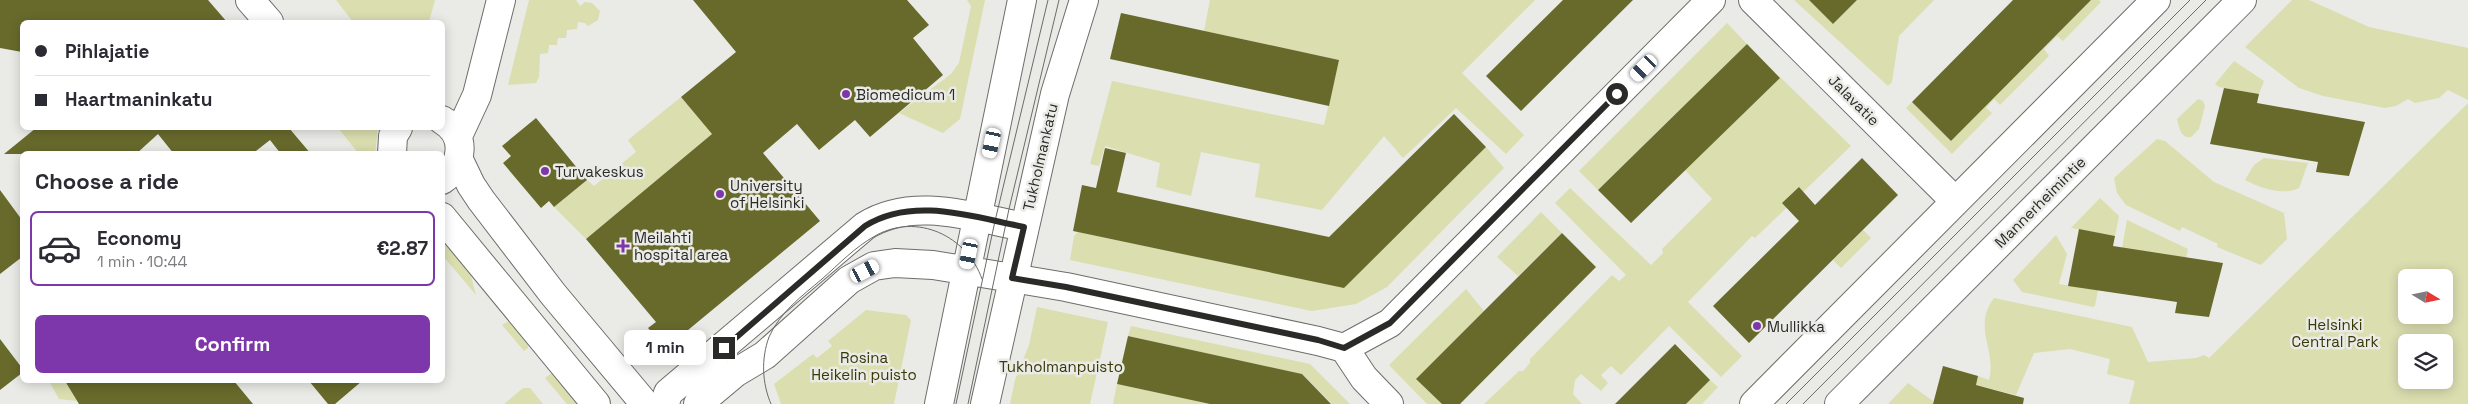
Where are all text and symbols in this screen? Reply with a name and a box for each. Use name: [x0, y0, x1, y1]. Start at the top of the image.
text: Pihlajatie: [65, 39, 149, 64]
car: [1628, 52, 1659, 84]
street label: Jalavatie: [1824, 70, 1884, 130]
route start: [1606, 83, 1628, 105]
place label: Biomedicum 1: [856, 85, 955, 104]
text: Haartmaninkatu: [65, 87, 212, 112]
marker: Biomedicum 1: [840, 88, 852, 100]
street label: Tukholmankatu: [1018, 101, 1062, 213]
car: [981, 127, 1002, 159]
street label: Mannerheimintie: [1990, 152, 2090, 252]
place label: Turvakeskus: [555, 162, 644, 181]
marker: Turvakeskus: [539, 165, 551, 177]
text: Choose a ride: [35, 167, 179, 195]
place label: University of Helsinki: [730, 176, 804, 212]
marker: University of Helsinki: [714, 188, 726, 200]
icon: car: [37, 226, 82, 271]
text: Economy: [97, 226, 181, 251]
place label: Meilahti hospital area: [634, 228, 729, 264]
text: €2.87: [376, 236, 428, 261]
car: [958, 238, 979, 270]
marker: Meilahti hospital area: [616, 239, 630, 253]
text: 1 min · 10:44: [97, 251, 188, 272]
car: [848, 258, 881, 284]
north arrow: [2398, 269, 2452, 324]
map controls: [2398, 269, 2453, 389]
button: Confirm: [35, 315, 430, 373]
park label: Helsinki Central Park: [2291, 315, 2379, 351]
place label: Mullikka: [1767, 317, 1825, 336]
marker: Mullikka: [1751, 320, 1763, 332]
callout: 1 min: [624, 330, 706, 366]
button: layers: [2398, 334, 2453, 389]
text: 1 min: [645, 337, 685, 358]
route end: [713, 337, 735, 359]
park label: Rosina Heikelin puisto: [811, 348, 917, 384]
park label: Tukholmanpuisto: [999, 357, 1123, 376]

